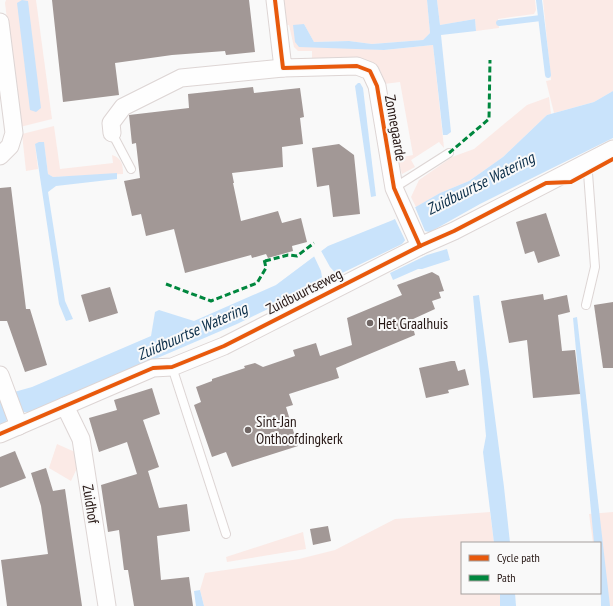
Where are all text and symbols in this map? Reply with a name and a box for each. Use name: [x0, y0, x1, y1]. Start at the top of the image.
street label: Zonnegaarde: [381, 93, 411, 163]
water label: Zuidbuurtse Watering: [423, 147, 538, 219]
street label: Zuidbuurtseweg: [263, 264, 345, 318]
water label: Zuidbuurtse Watering: [134, 297, 251, 364]
place label: Het Graalhuis: [378, 314, 448, 333]
marker: Het Graalhuis: [365, 318, 375, 328]
place label: Sint-Jan Onthoofdingkerk: [256, 412, 343, 448]
marker: Sint-Jan Onthoofdingkerk: [243, 425, 253, 435]
street label: Zuidhof: [79, 483, 104, 526]
legend: [461, 542, 601, 594]
text: Cycle path: [497, 550, 540, 565]
text: Path: [497, 570, 515, 585]

